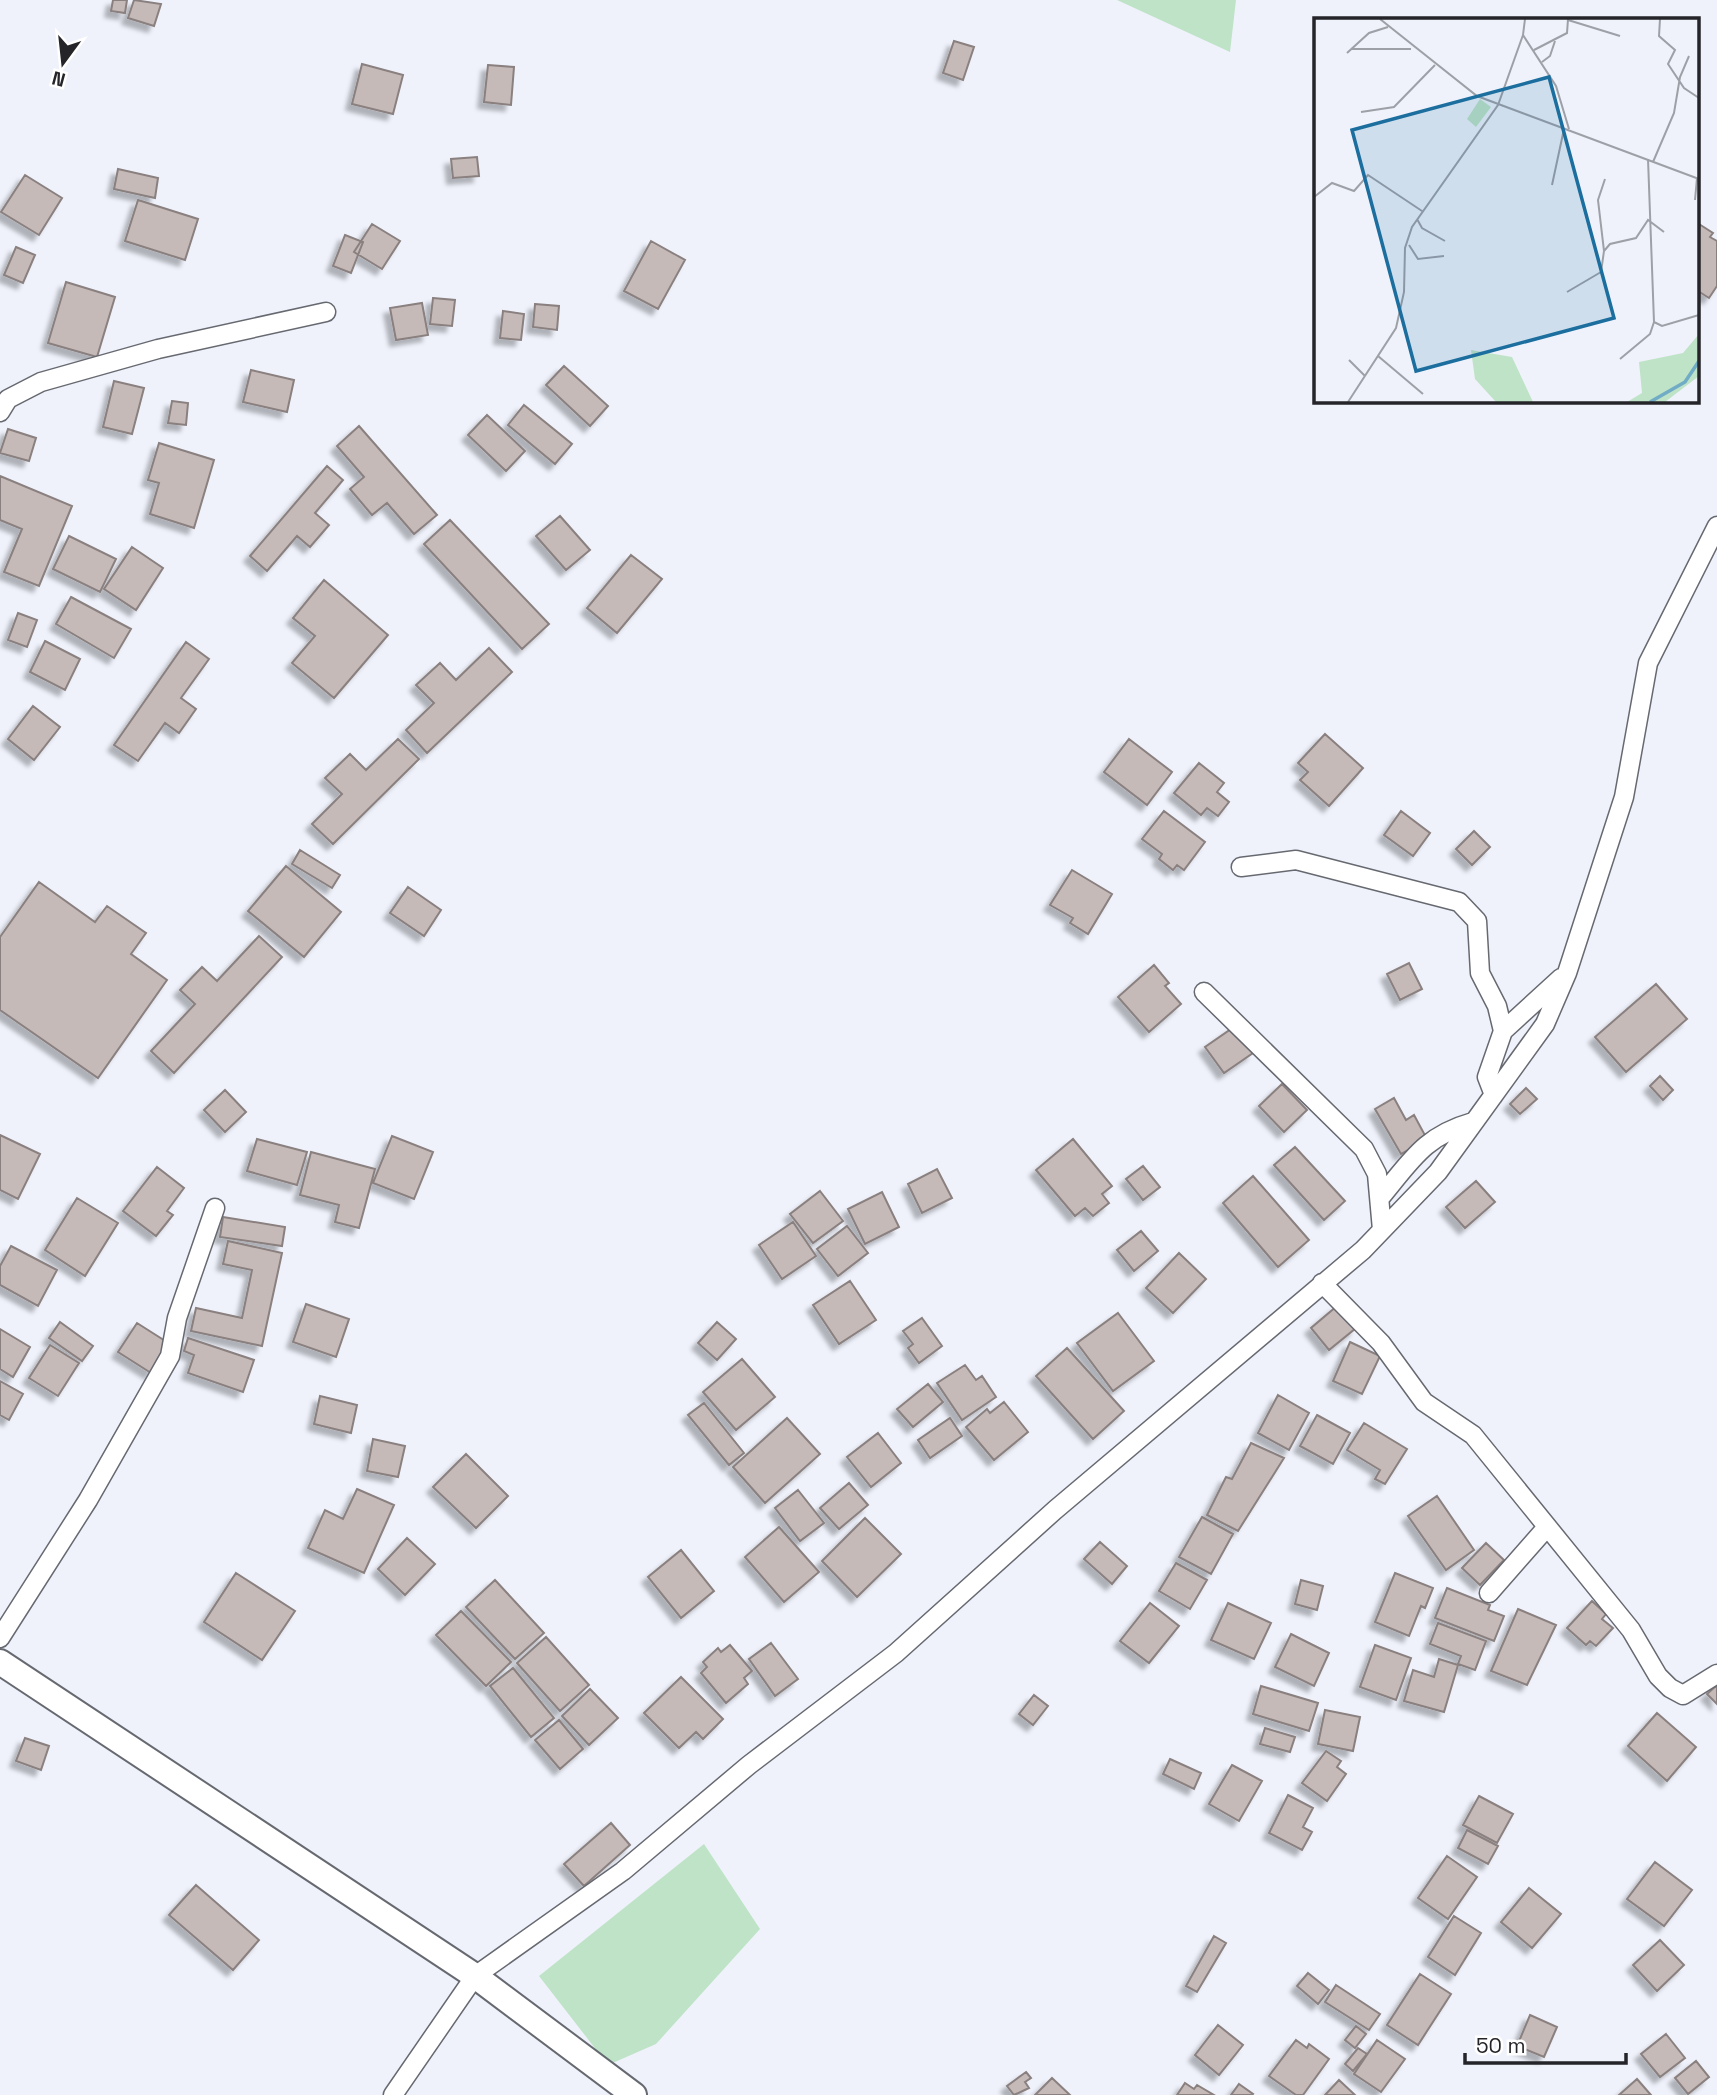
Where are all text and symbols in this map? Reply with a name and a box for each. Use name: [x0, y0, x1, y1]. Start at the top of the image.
inset map: [1314, 18, 1700, 402]
north arrow: [28, 28, 98, 98]
text: N: [49, 65, 68, 93]
scale bar: [1465, 2022, 1626, 2066]
text: 50 m: [1476, 2032, 1526, 2059]

